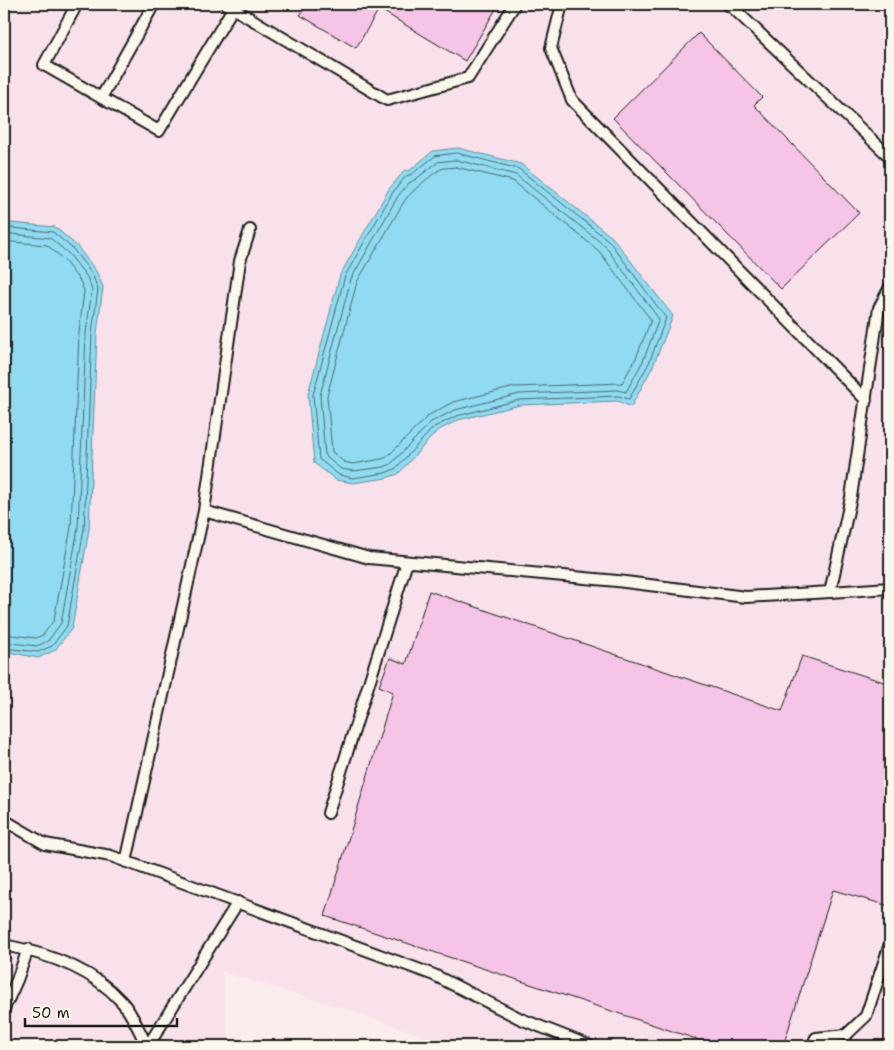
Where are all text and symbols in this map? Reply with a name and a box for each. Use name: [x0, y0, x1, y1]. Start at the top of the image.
scale bar: [25, 995, 178, 1027]
text: 50 m: [32, 1003, 70, 1023]

